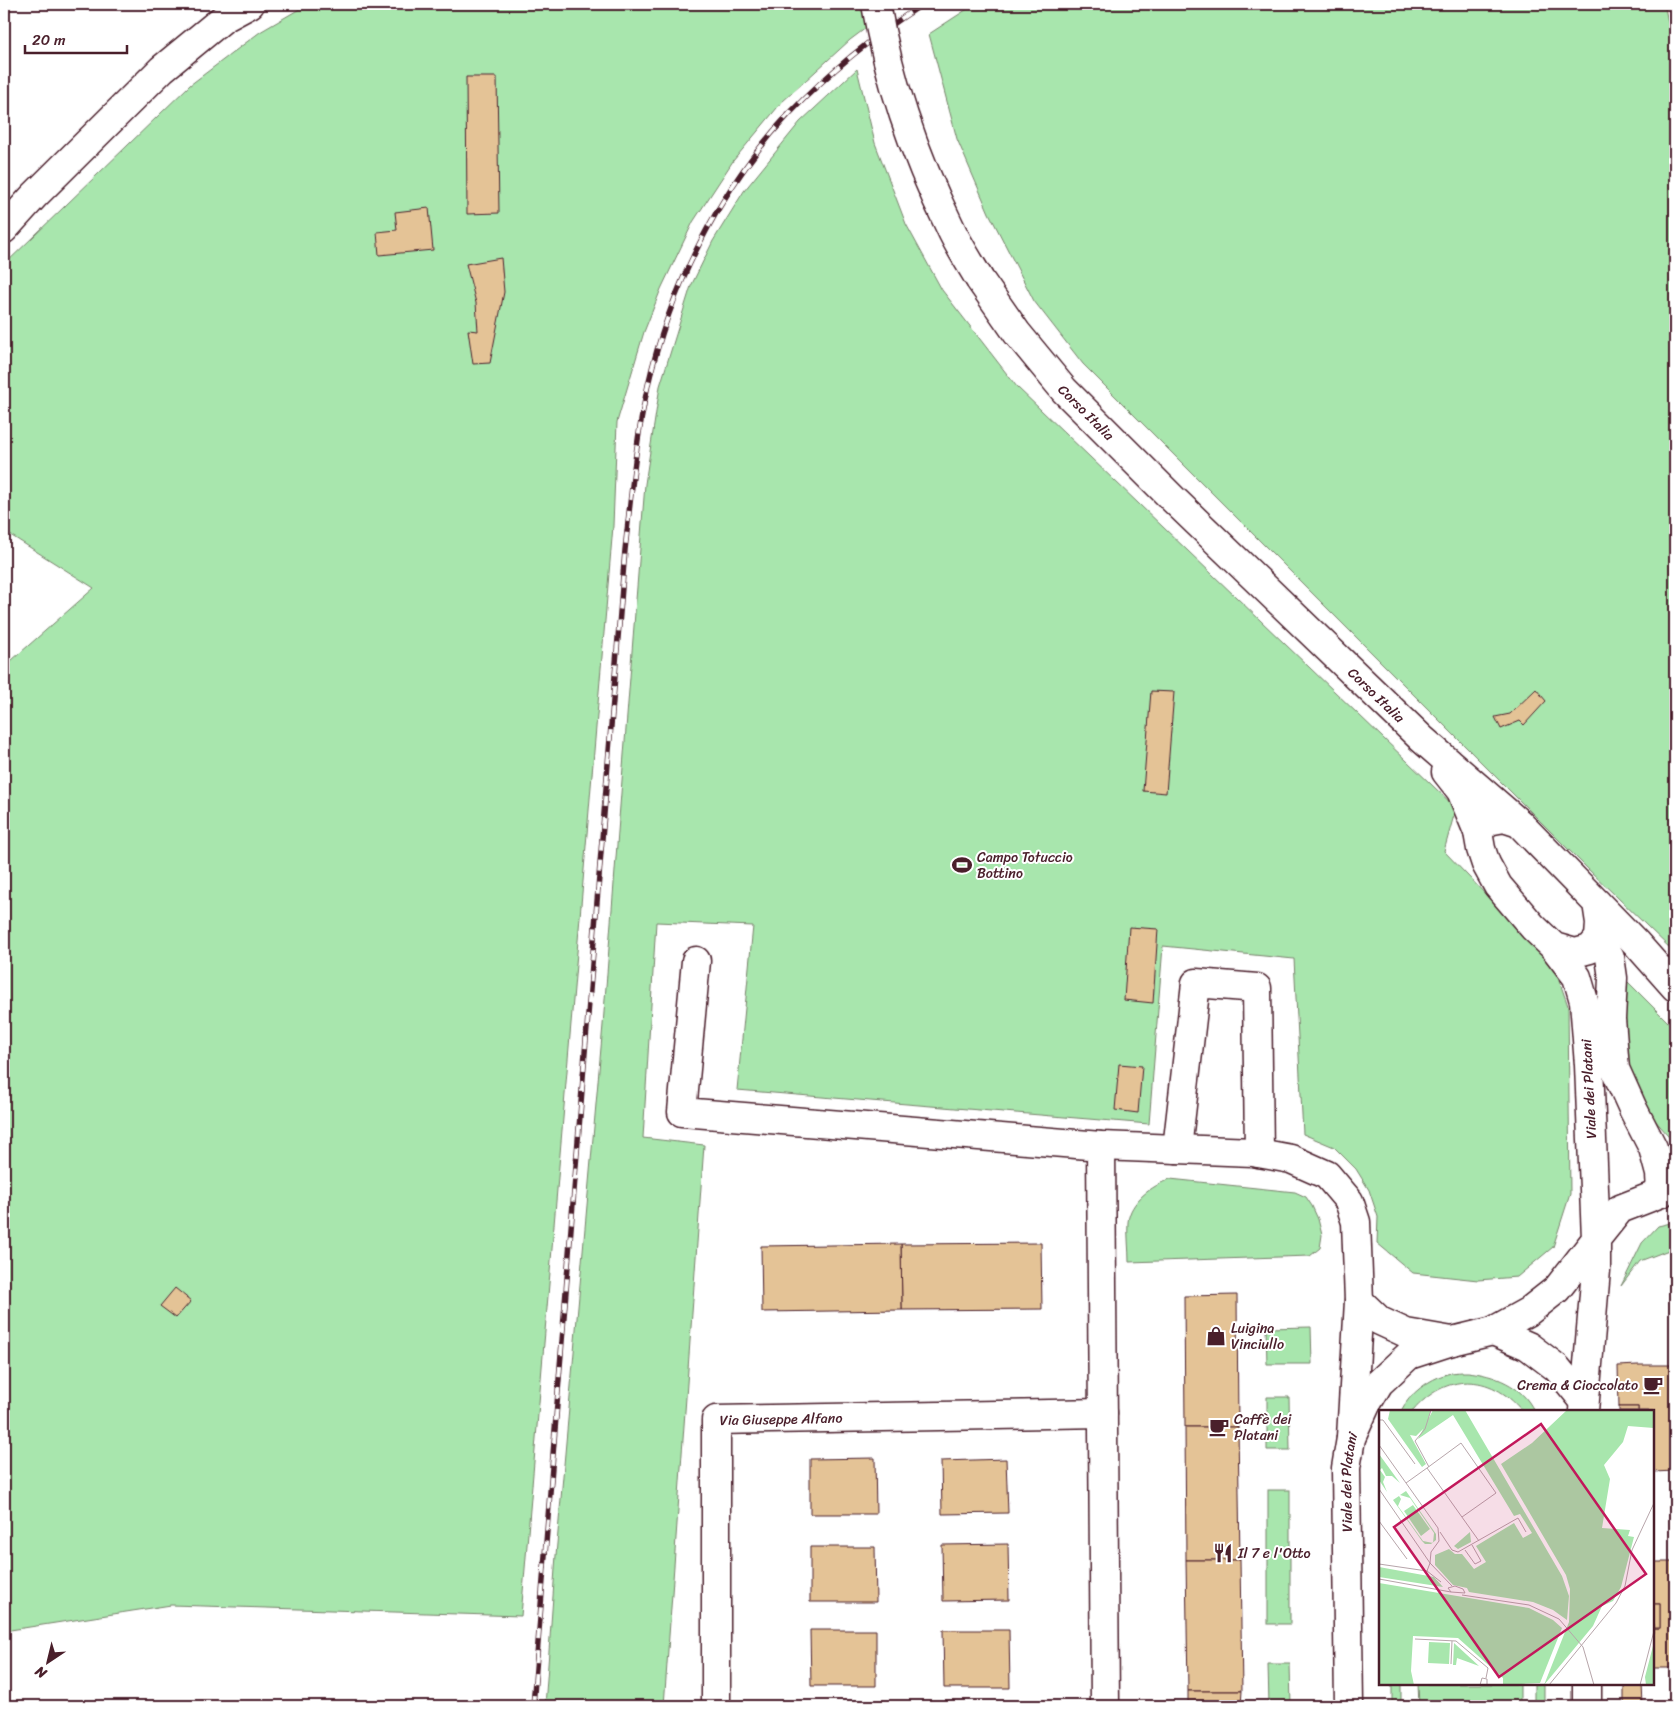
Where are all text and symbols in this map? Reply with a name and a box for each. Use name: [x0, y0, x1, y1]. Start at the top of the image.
scale bar: [25, 22, 128, 54]
text: 20 m: [32, 27, 66, 53]
street label: Corso Italia: [1051, 379, 1121, 447]
street label: Corso Italia: [1342, 661, 1412, 730]
place label: Campo Totuccio Bottino: [977, 845, 1073, 886]
sports icon: Campo Totuccio Bottino: [951, 854, 973, 876]
street label: Viale dei Platani: [1574, 1037, 1604, 1139]
place label: Luigina Vinciullo: [1231, 1316, 1284, 1357]
shop icon: Luigina Vinciullo: [1205, 1325, 1227, 1347]
place label: Crema & Cioccolato: [1517, 1373, 1638, 1398]
cafe icon: Crema & Cioccolato: [1642, 1374, 1664, 1396]
street label: Via Giuseppe Alfano: [719, 1405, 843, 1432]
place label: Caffè dei Platani: [1234, 1407, 1293, 1448]
inset map: [1379, 1410, 1654, 1685]
cafe icon: Caffè dei Platani: [1208, 1416, 1230, 1438]
street label: Viale dei Platani: [1333, 1427, 1365, 1532]
place label: Il 7 e l'Otto: [1237, 1541, 1311, 1566]
restaurant icon: Il 7 e l'Otto: [1212, 1542, 1234, 1564]
north arrow: [22, 1638, 72, 1688]
text: N: [29, 1659, 53, 1686]

